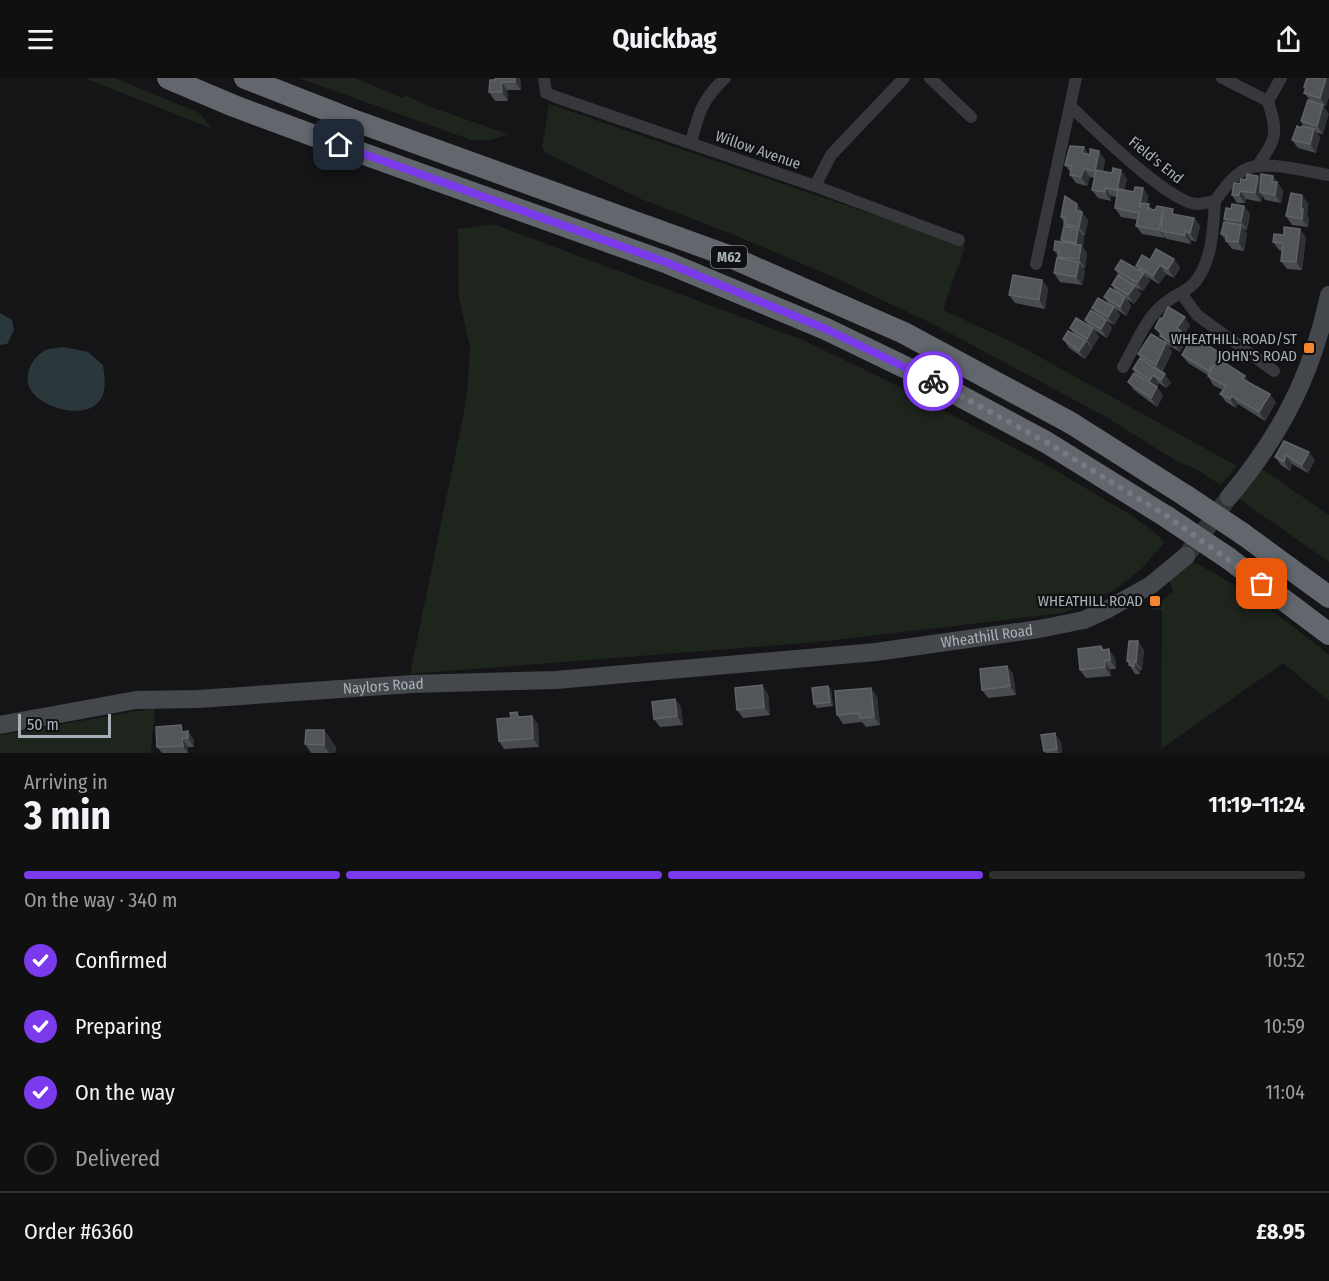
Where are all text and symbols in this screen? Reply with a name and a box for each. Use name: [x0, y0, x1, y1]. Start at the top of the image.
icon: menu: [24, 23, 57, 56]
text: Quickbag: [612, 23, 717, 55]
icon: share: [1272, 23, 1305, 56]
pin: [313, 119, 364, 170]
street label: Willow Avenue: [713, 127, 803, 173]
icon: home: [322, 128, 355, 161]
street label: Field's End: [1125, 133, 1187, 187]
road number: M62: [711, 246, 747, 268]
place label: WHEATHILL ROAD/ST JOHN'S ROAD: [1171, 330, 1297, 365]
marker: WHEATHILL ROAD/ST JOHN'S ROAD: [1302, 341, 1316, 355]
courier: [903, 351, 963, 411]
icon: bike: [917, 365, 950, 398]
pin: [1236, 558, 1287, 609]
icon: bag: [1245, 567, 1278, 600]
place label: WHEATHILL ROAD: [1038, 592, 1143, 610]
marker: WHEATHILL ROAD: [1148, 594, 1162, 608]
street label: Wheathill Road: [940, 621, 1034, 652]
street label: Naylors Road: [342, 675, 424, 698]
scale bar: [18, 711, 111, 738]
text: 50 m: [27, 715, 59, 734]
text: Arriving in: [24, 770, 108, 794]
text: 11:19–11:24: [1209, 791, 1305, 818]
text: 3 min: [24, 793, 111, 839]
text: On the way · 340 m: [24, 888, 177, 912]
icon: check: [24, 944, 57, 977]
text: Confirmed: [75, 947, 168, 974]
text: 10:52: [1265, 948, 1305, 972]
icon: check: [24, 1010, 57, 1043]
text: Preparing: [75, 1013, 161, 1040]
text: 10:59: [1264, 1014, 1305, 1038]
icon: check: [24, 1076, 57, 1109]
text: On the way: [75, 1079, 175, 1106]
text: 11:04: [1265, 1080, 1305, 1104]
text: Delivered: [75, 1145, 160, 1172]
text: Order #6360: [24, 1218, 134, 1245]
text: £8.95: [1256, 1218, 1305, 1245]

